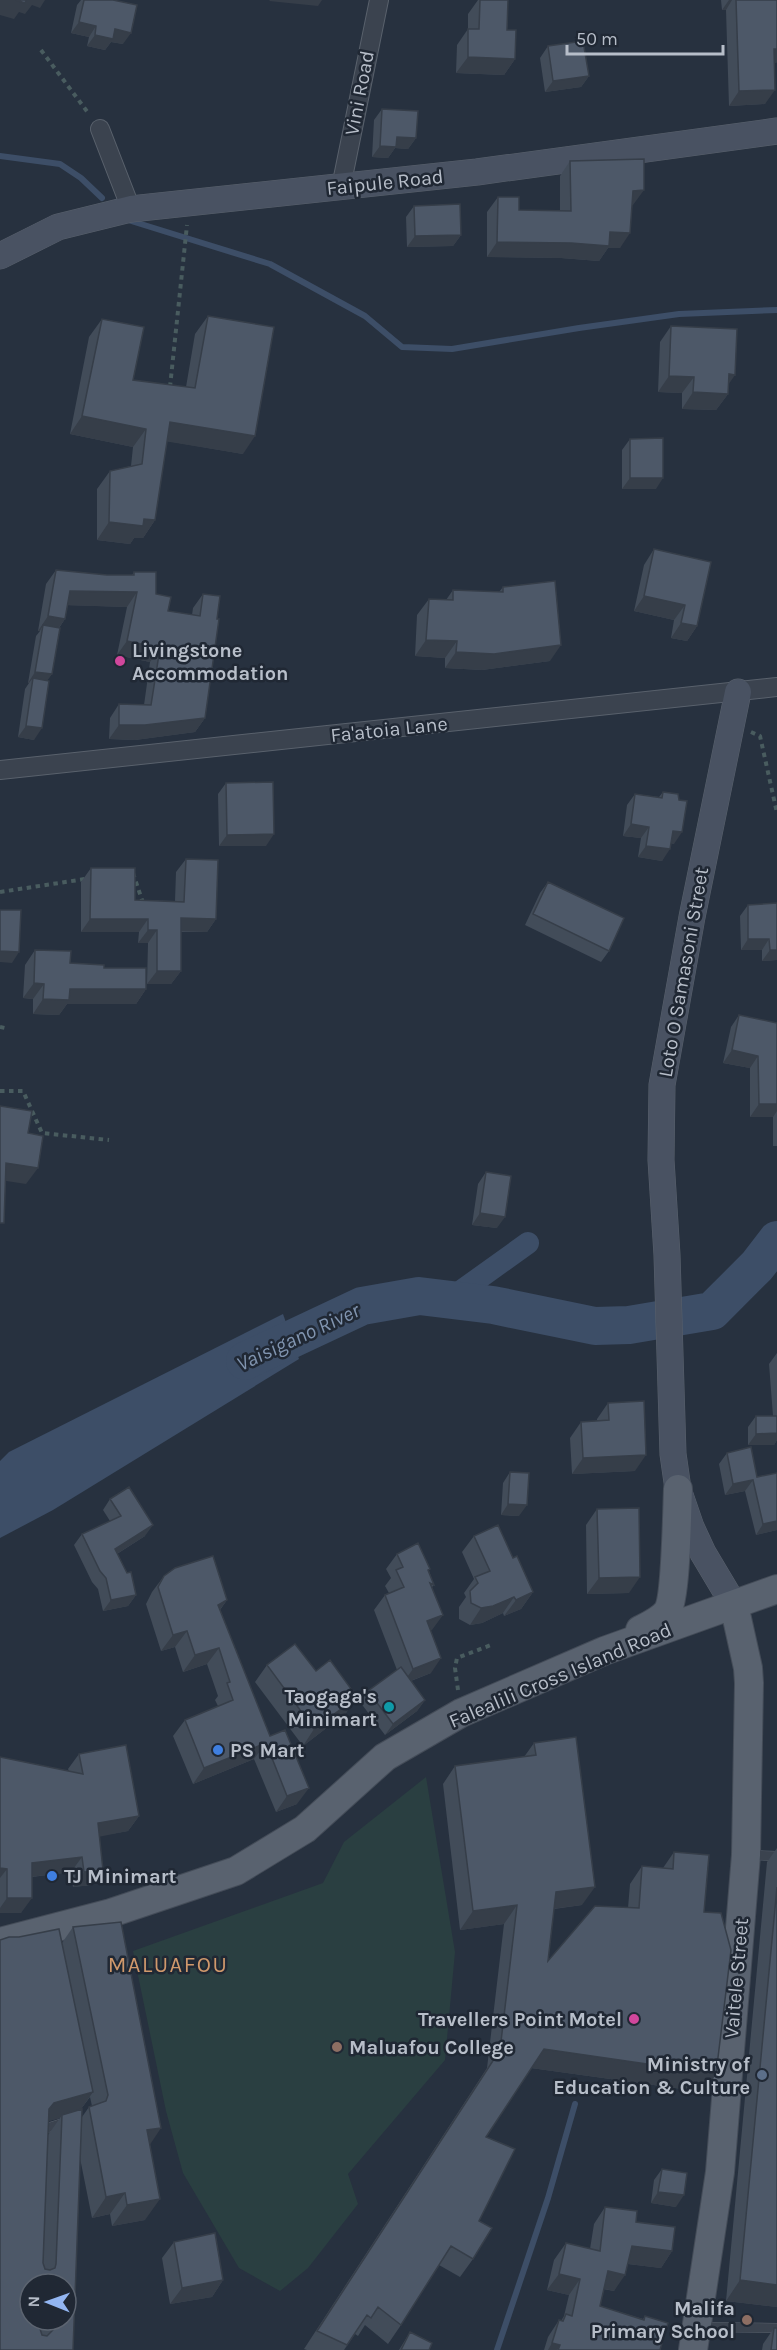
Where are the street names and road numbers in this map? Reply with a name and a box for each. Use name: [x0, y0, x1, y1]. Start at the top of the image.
street label: Vini Road: [340, 49, 379, 138]
street label: Faipule Road: [325, 165, 445, 200]
street label: Fa'atoia Lane: [329, 712, 449, 747]
street label: Loto O Samasoni Street: [654, 865, 713, 1079]
street label: Falealili Cross Island Road: [446, 1618, 675, 1733]
street label: Vaitele Street: [720, 1916, 753, 2039]

